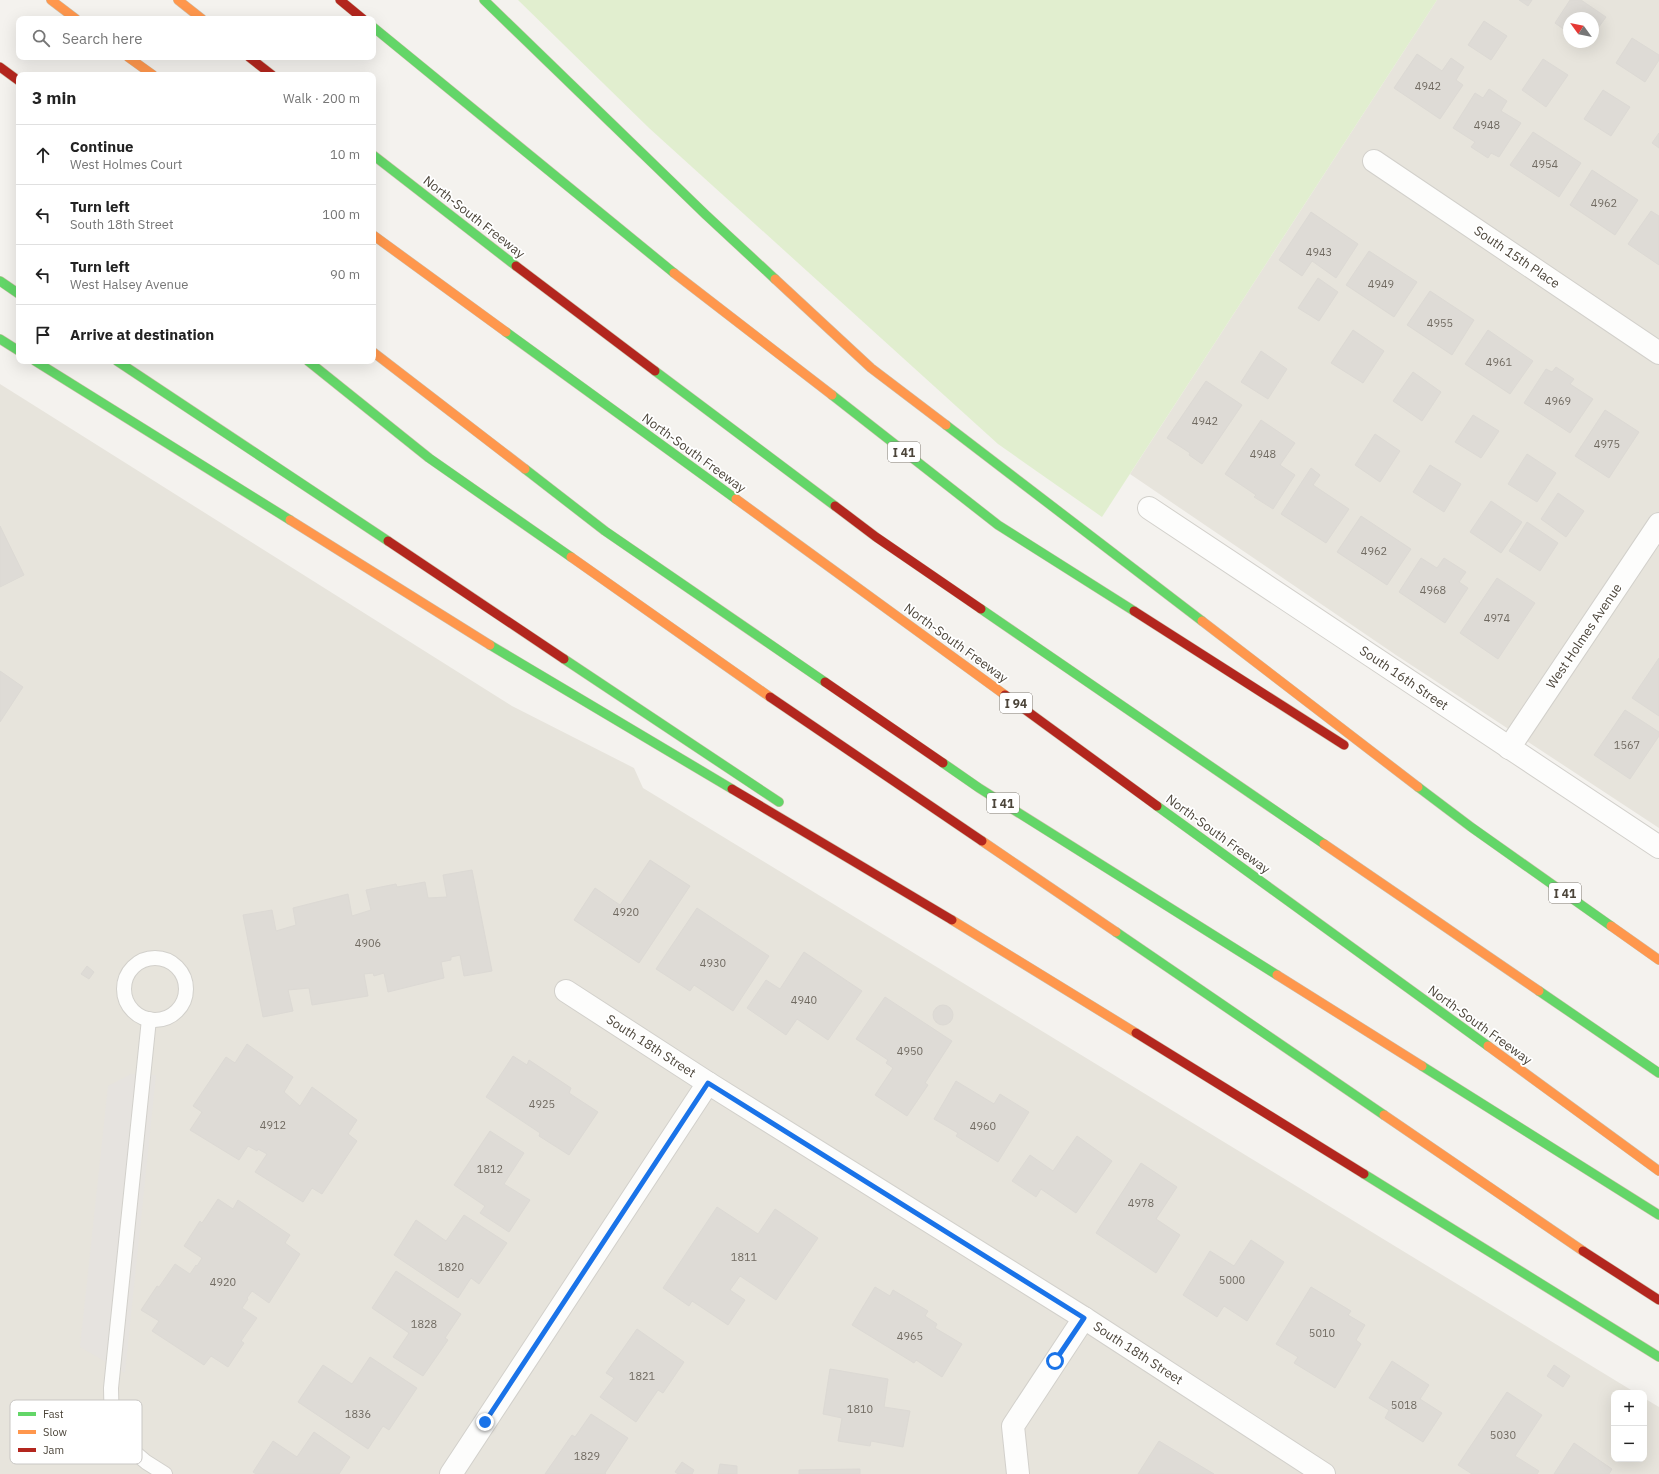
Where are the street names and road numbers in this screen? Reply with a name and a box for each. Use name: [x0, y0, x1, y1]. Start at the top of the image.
street label: North-South Freeway: [420, 172, 529, 262]
street label: South 15th Place: [1471, 222, 1563, 292]
street label: North-South Freeway: [639, 410, 750, 497]
road number: I 41: [888, 442, 920, 462]
street label: West Holmes Avenue: [1542, 580, 1626, 692]
street label: North-South Freeway: [901, 600, 1012, 687]
street label: South 16th Street: [1356, 642, 1452, 714]
road number: I 94: [1000, 693, 1032, 713]
street label: North-South Freeway: [1163, 791, 1274, 878]
road number: I 41: [987, 793, 1019, 813]
road number: I 41: [1549, 883, 1581, 903]
street label: North-South Freeway: [1425, 982, 1536, 1069]
street label: South 18th Street: [603, 1011, 699, 1081]
street label: South 18th Street: [1090, 1318, 1186, 1388]

